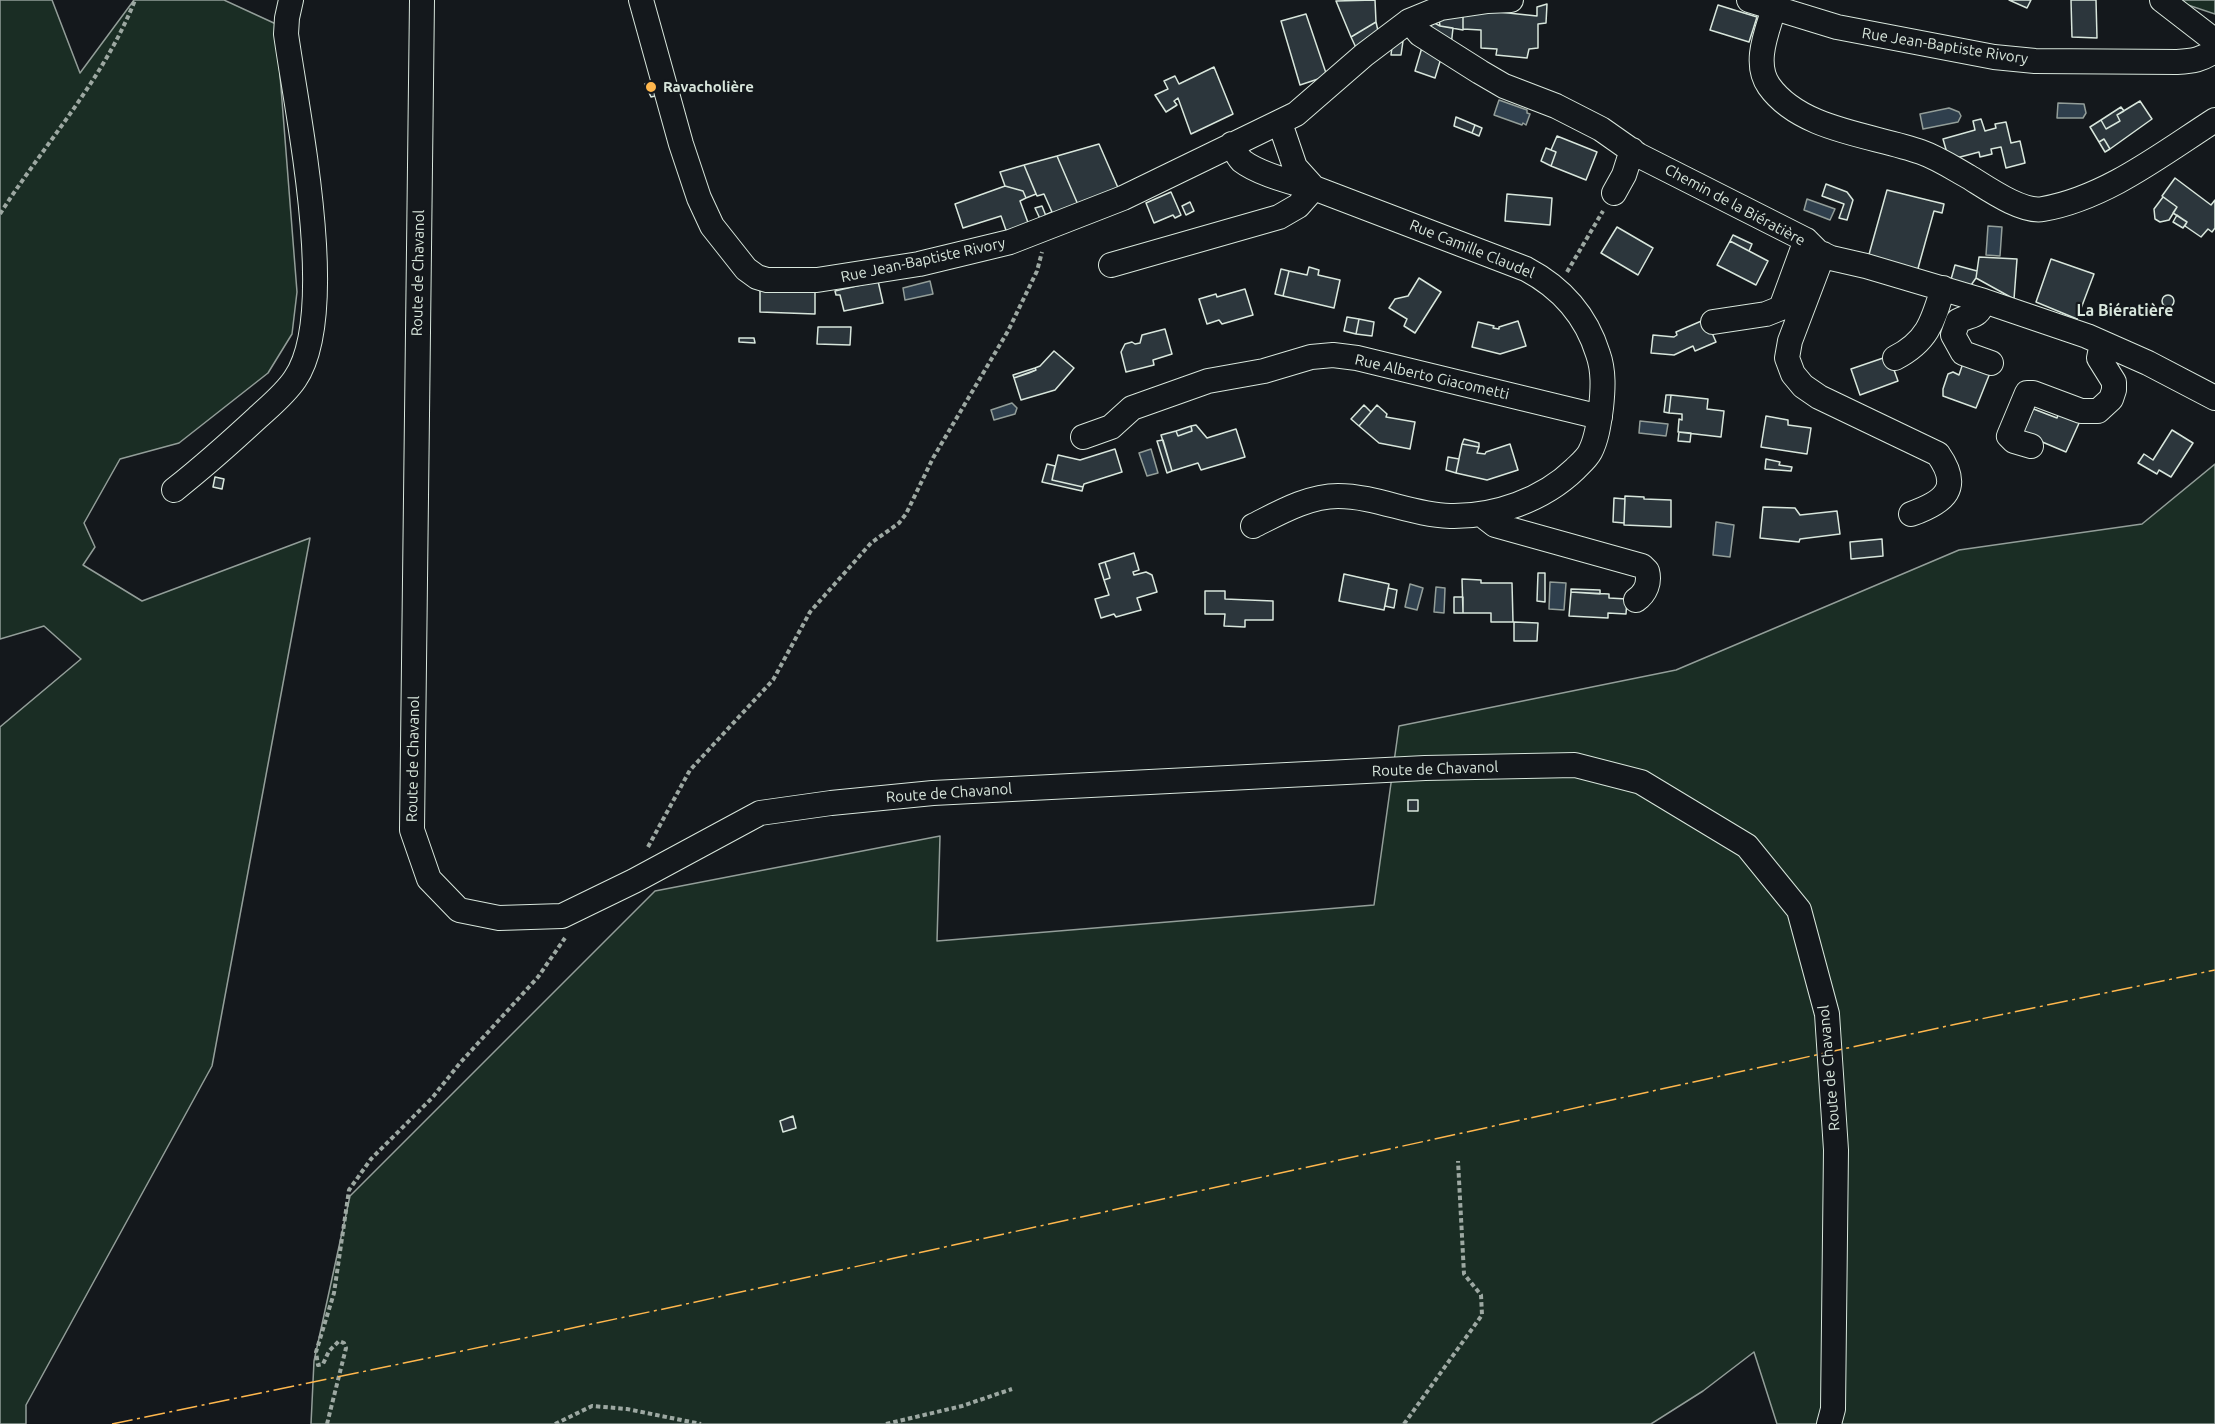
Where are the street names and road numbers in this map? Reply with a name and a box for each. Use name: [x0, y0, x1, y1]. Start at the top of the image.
street label: Rue Jean-Baptiste Rivory: [1861, 24, 2029, 68]
street label: Chemin de la Biératière: [1662, 160, 1808, 250]
street label: Route de Chavanol: [408, 210, 428, 336]
street label: Rue Camille Claudel: [1407, 216, 1537, 282]
street label: Rue Jean-Baptiste Rivory: [839, 234, 1007, 286]
street label: Rue Alberto Giacometti: [1353, 350, 1511, 404]
street label: Route de Chavanol: [403, 696, 423, 822]
street label: Route de Chavanol: [1371, 758, 1499, 780]
street label: Route de Chavanol: [885, 780, 1013, 806]
street label: Route de Chavanol: [1815, 1004, 1843, 1132]

